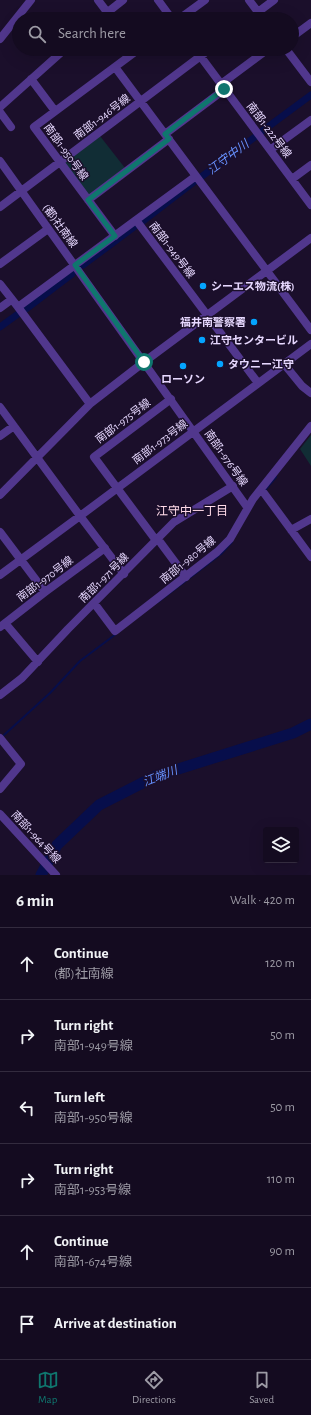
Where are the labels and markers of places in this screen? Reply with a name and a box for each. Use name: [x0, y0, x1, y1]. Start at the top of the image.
place label: シーエス物流(株): [211, 280, 295, 292]
marker: シーエス物流(株): [198, 281, 208, 291]
place label: 福井南警察署: [180, 316, 246, 328]
marker: 福井南警察署: [249, 317, 259, 327]
place label: 江守センタービル: [210, 334, 298, 346]
marker: 江守センタービル: [197, 335, 207, 345]
place label: タウニー江守: [228, 358, 294, 370]
marker: タウニー江守: [215, 359, 225, 369]
marker: ローソン: [178, 361, 188, 371]
place label: ローソン: [161, 374, 205, 385]

